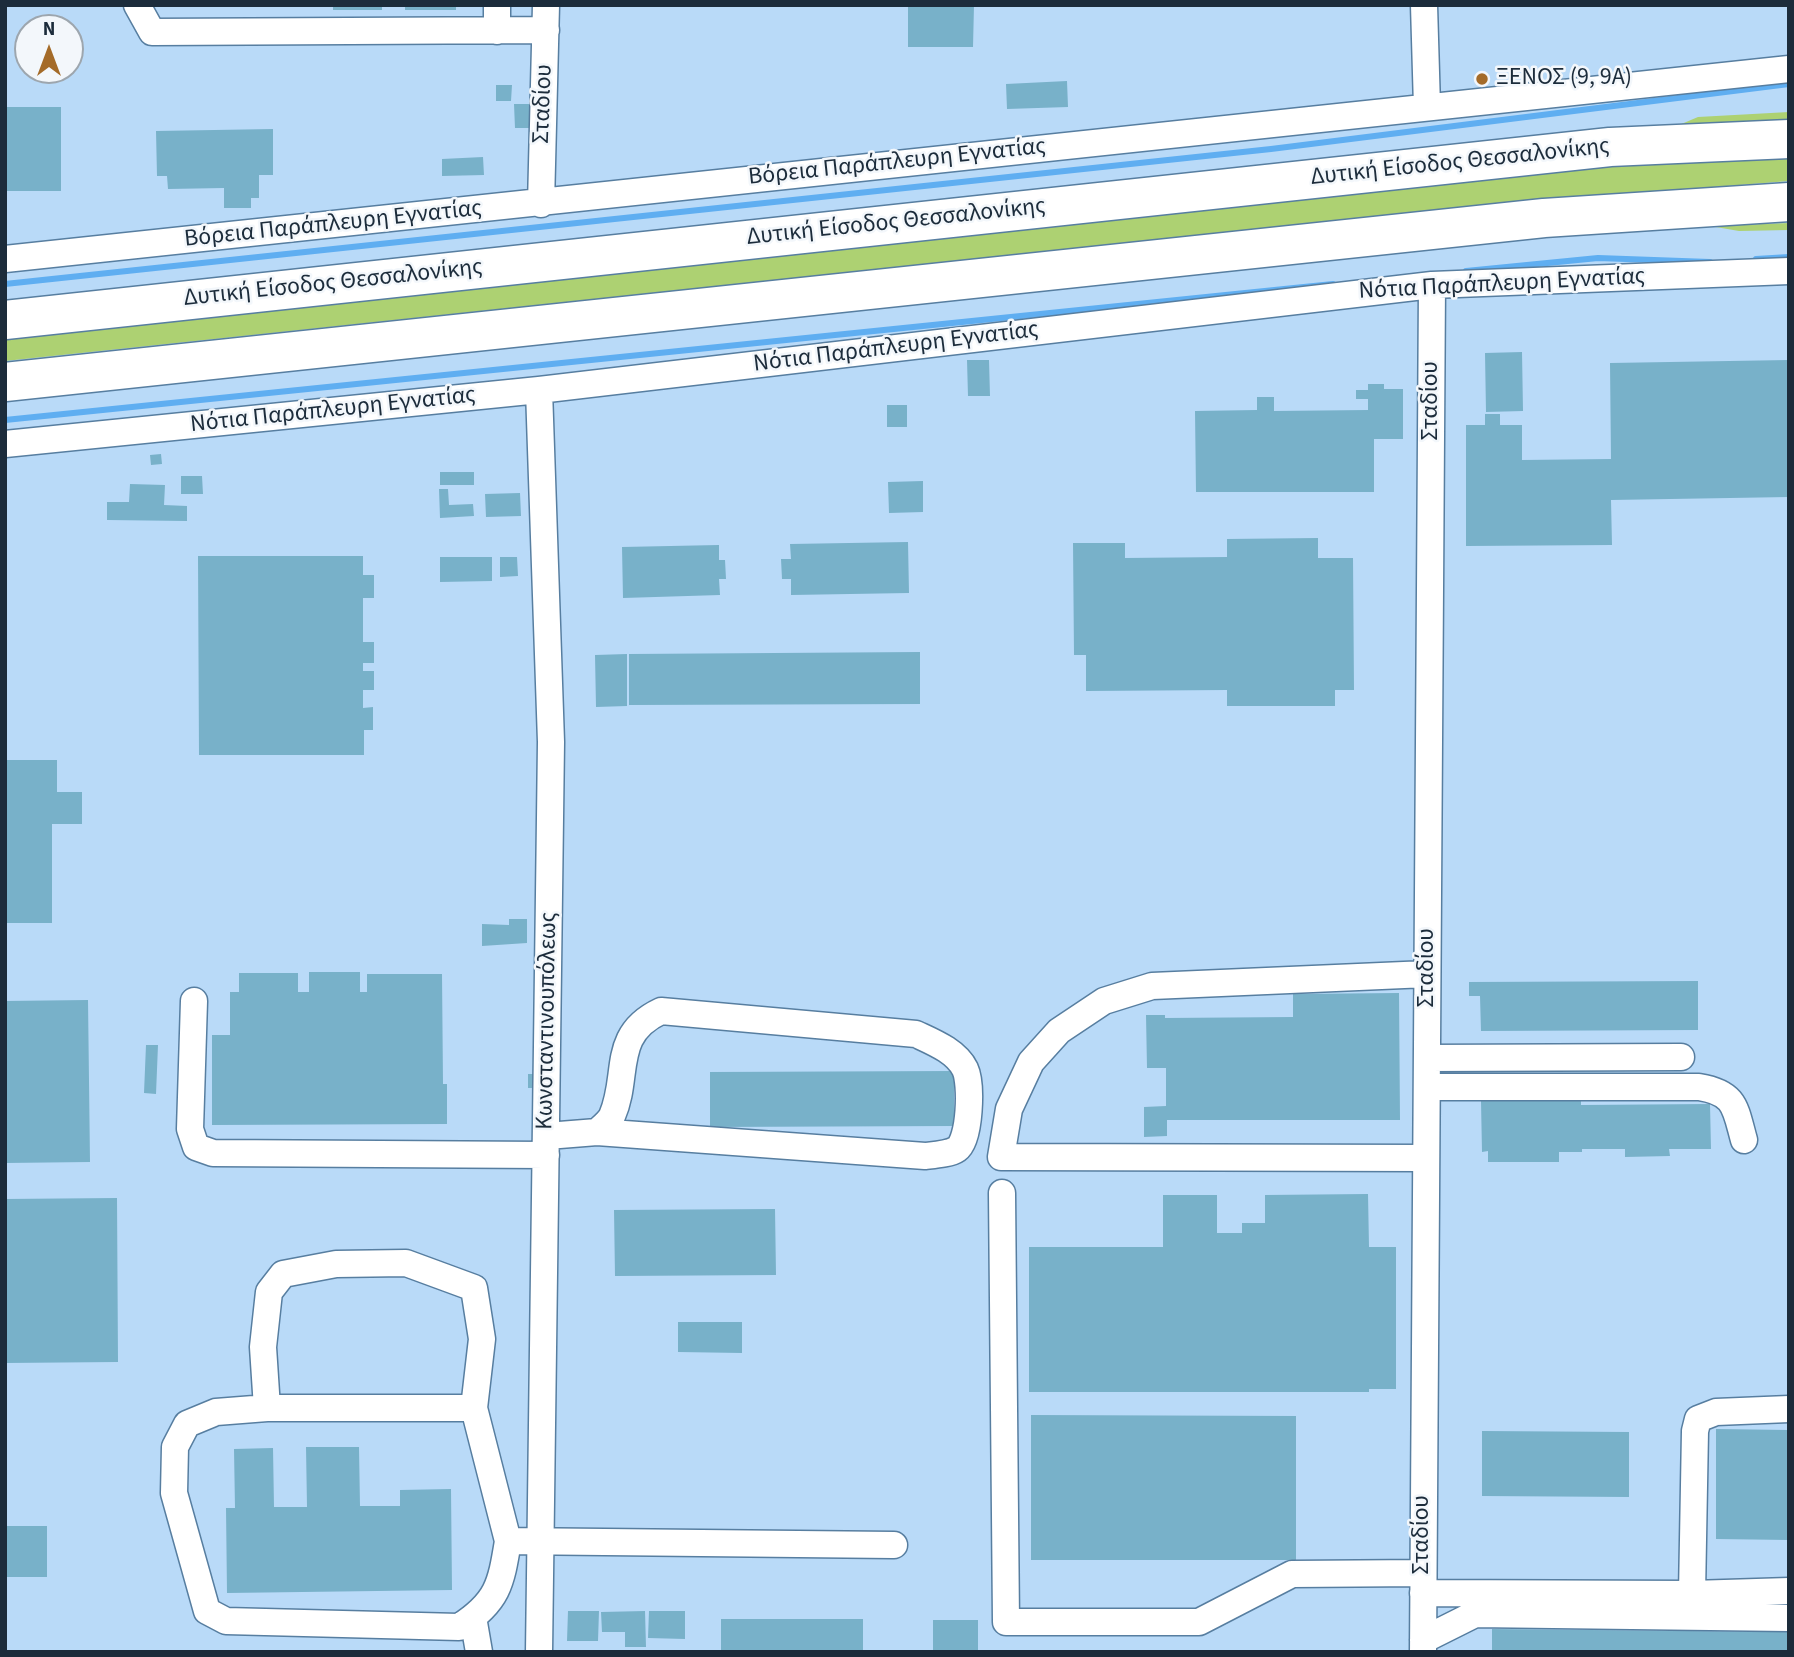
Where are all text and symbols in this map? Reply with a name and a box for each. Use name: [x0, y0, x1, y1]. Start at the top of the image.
north arrow: [14, 14, 84, 84]
text: N: [43, 16, 55, 43]
street label: Σταδίου: [528, 64, 560, 144]
place label: ΞΕΝΟΣ (9, 9Α): [1496, 65, 1632, 93]
marker: ΞΕΝΟΣ (9, 9Α): [1474, 71, 1490, 87]
street label: Βόρεια Παράπλευρη Εγνατίας: [747, 133, 1047, 193]
street label: Δυτική Είσοδος Θεσσαλονίκης: [1309, 133, 1611, 193]
street label: Δυτική Είσοδος Θεσσαλονίκης: [745, 193, 1047, 253]
street label: Βόρεια Παράπλευρη Εγνατίας: [183, 195, 483, 255]
street label: Δυτική Είσοδος Θεσσαλονίκης: [182, 254, 484, 314]
street label: Νότια Παράπλευρη Εγνατίας: [1358, 263, 1646, 307]
street label: Νότια Παράπλευρη Εγνατίας: [752, 316, 1040, 380]
street label: Σταδίου: [1418, 361, 1446, 441]
street label: Νότια Παράπλευρη Εγνατίας: [189, 382, 477, 440]
street label: Κωνσταντινουπόλεως: [532, 912, 564, 1130]
street label: Σταδίου: [1414, 928, 1442, 1008]
street label: Σταδίου: [1409, 1495, 1437, 1575]

